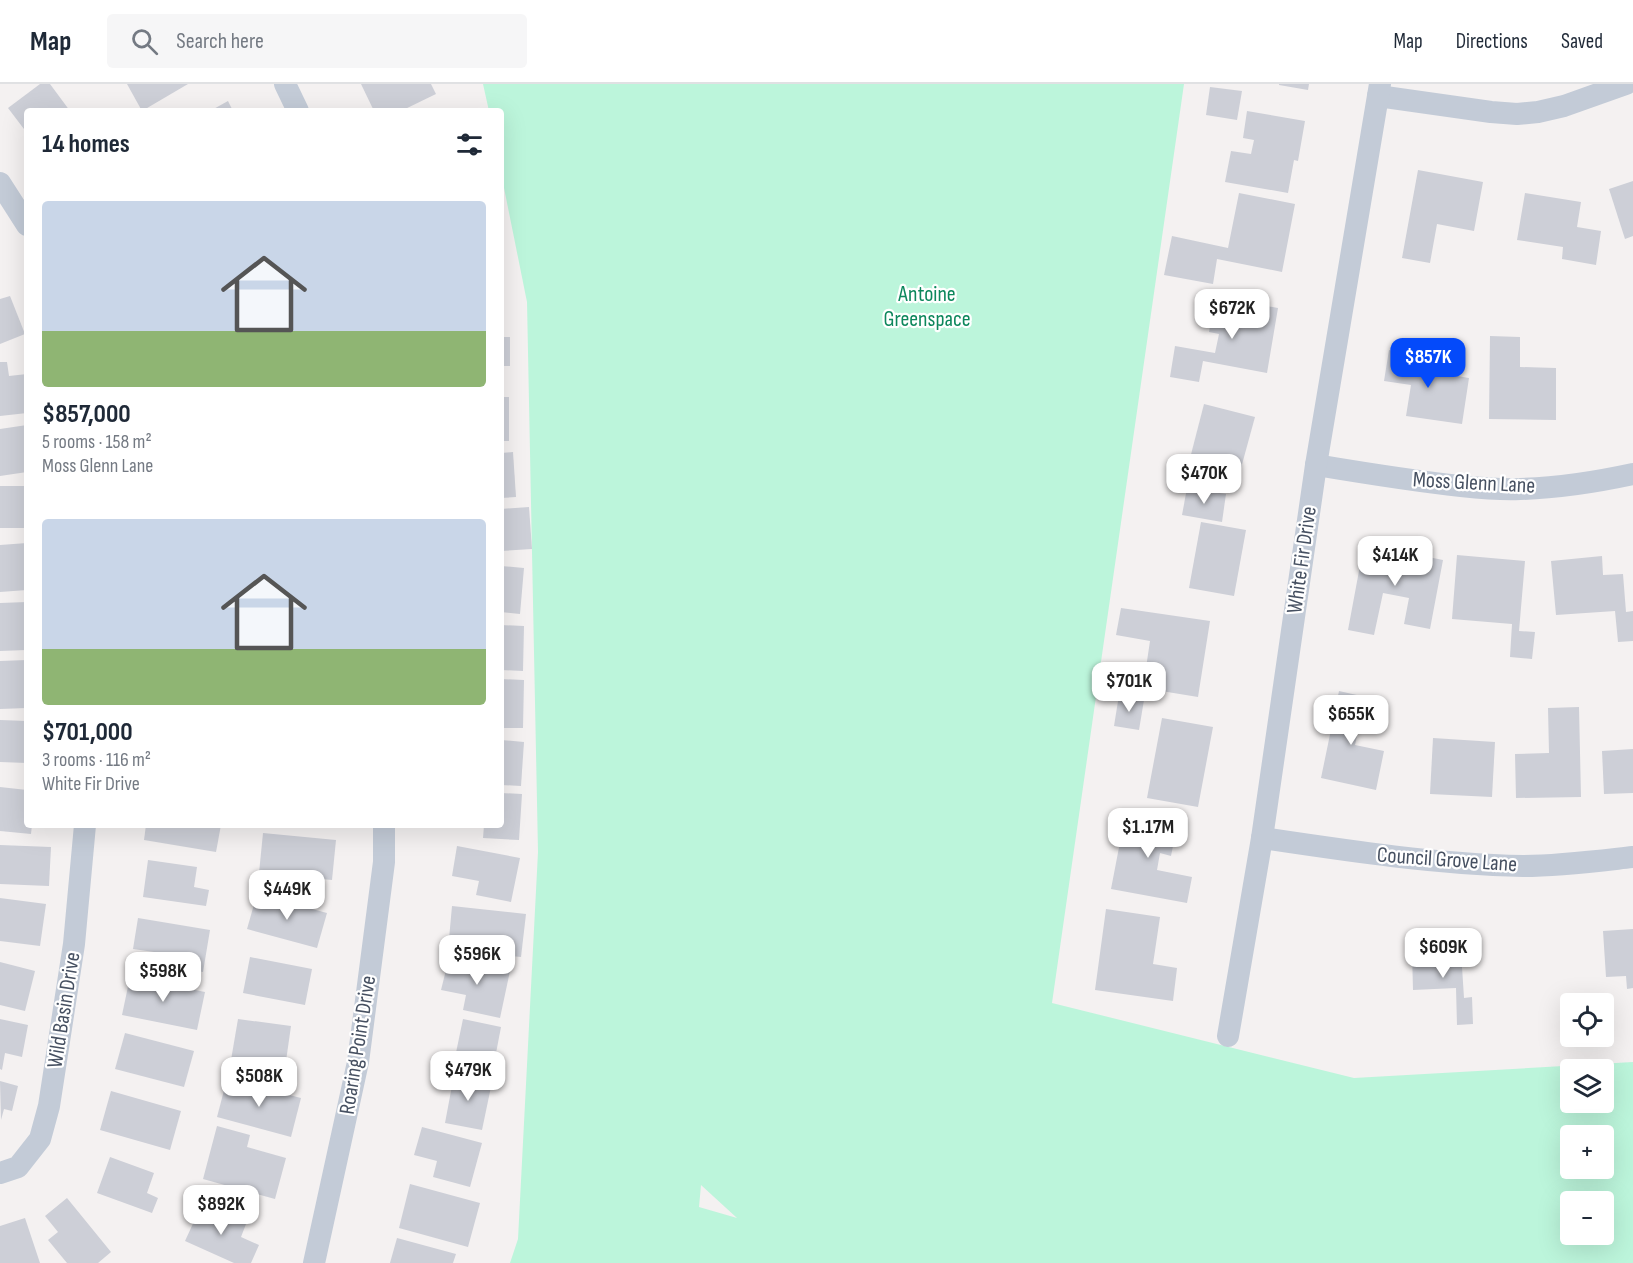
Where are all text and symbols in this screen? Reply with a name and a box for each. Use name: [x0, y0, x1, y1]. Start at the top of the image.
search box: [107, 14, 527, 68]
text: Map: [30, 25, 71, 58]
icon: search: [128, 25, 161, 58]
text: Search here: [176, 28, 264, 55]
text: Map: [1393, 29, 1423, 54]
text: Directions: [1456, 29, 1528, 54]
text: Saved: [1561, 29, 1603, 54]
icon: filters: [453, 128, 486, 161]
text: 14 homes: [42, 129, 130, 160]
icon: home: [210, 240, 318, 348]
park label: Antoine Greenspace: [883, 281, 971, 333]
pin: $672K: [1190, 289, 1274, 340]
text: $672K: [1209, 296, 1255, 320]
pin: $857K: [1386, 338, 1470, 389]
text: $857K: [1404, 345, 1452, 369]
text: $857,000: [42, 399, 131, 430]
text: 5 rooms · 158 m²: [42, 430, 152, 454]
text: Moss Glenn Lane: [42, 454, 153, 478]
pin: $470K: [1162, 454, 1246, 505]
text: $470K: [1180, 461, 1228, 485]
street label: Moss Glenn Lane: [1412, 466, 1536, 500]
street label: White Fir Drive: [1281, 505, 1323, 615]
pin: $414K: [1353, 536, 1437, 587]
text: $414K: [1372, 543, 1418, 567]
icon: home: [210, 558, 318, 666]
pin: $701K: [1087, 662, 1171, 713]
text: $701K: [1106, 669, 1152, 693]
pin: $655K: [1309, 695, 1393, 746]
text: $655K: [1327, 702, 1375, 726]
text: $701,000: [42, 717, 133, 748]
text: 3 rooms · 116 m²: [42, 748, 151, 772]
text: White Fir Drive: [42, 772, 140, 796]
pin: $1.17M: [1099, 808, 1197, 859]
text: $1.17M: [1122, 815, 1174, 839]
street label: Council Grove Lane: [1376, 842, 1518, 878]
pin: $449K: [245, 870, 329, 921]
text: $449K: [263, 877, 311, 901]
pin: $609K: [1401, 928, 1485, 979]
pin: $596K: [435, 935, 519, 986]
text: $609K: [1419, 935, 1467, 959]
text: $596K: [453, 942, 501, 966]
street label: Wild Basin Drive: [42, 950, 86, 1070]
pin: $598K: [121, 952, 205, 1003]
text: $598K: [139, 959, 187, 983]
street label: Roaring Point Drive: [334, 974, 382, 1116]
map controls: [1560, 993, 1614, 1245]
button: locate: [1560, 993, 1614, 1047]
pin: $479K: [426, 1051, 510, 1102]
pin: $508K: [217, 1057, 301, 1108]
text: $479K: [444, 1058, 492, 1082]
button: layers: [1560, 1059, 1614, 1113]
text: $508K: [235, 1064, 283, 1088]
button: +: [1560, 1125, 1614, 1179]
pin: $892K: [179, 1185, 263, 1236]
button: −: [1560, 1191, 1614, 1245]
text: $892K: [197, 1192, 245, 1216]

